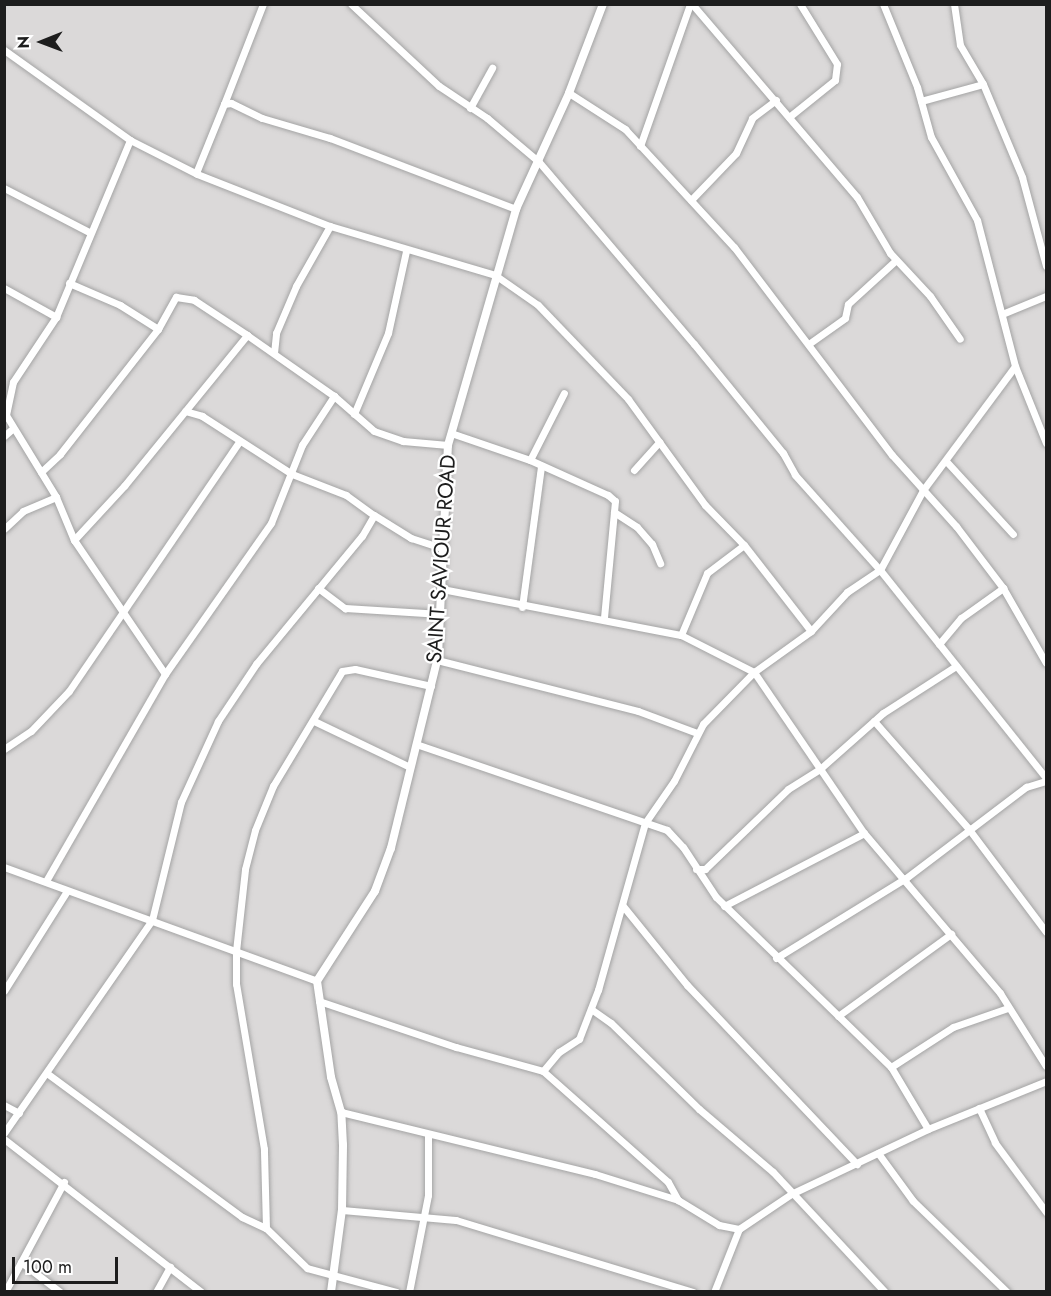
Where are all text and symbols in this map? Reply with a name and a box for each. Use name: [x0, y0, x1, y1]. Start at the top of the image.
north arrow: [12, 12, 72, 72]
text: N: [12, 36, 35, 49]
street label: SAINT SAVIOUR ROAD: [421, 454, 461, 664]
scale bar: [15, 1245, 122, 1283]
text: 100 m: [23, 1254, 72, 1280]

